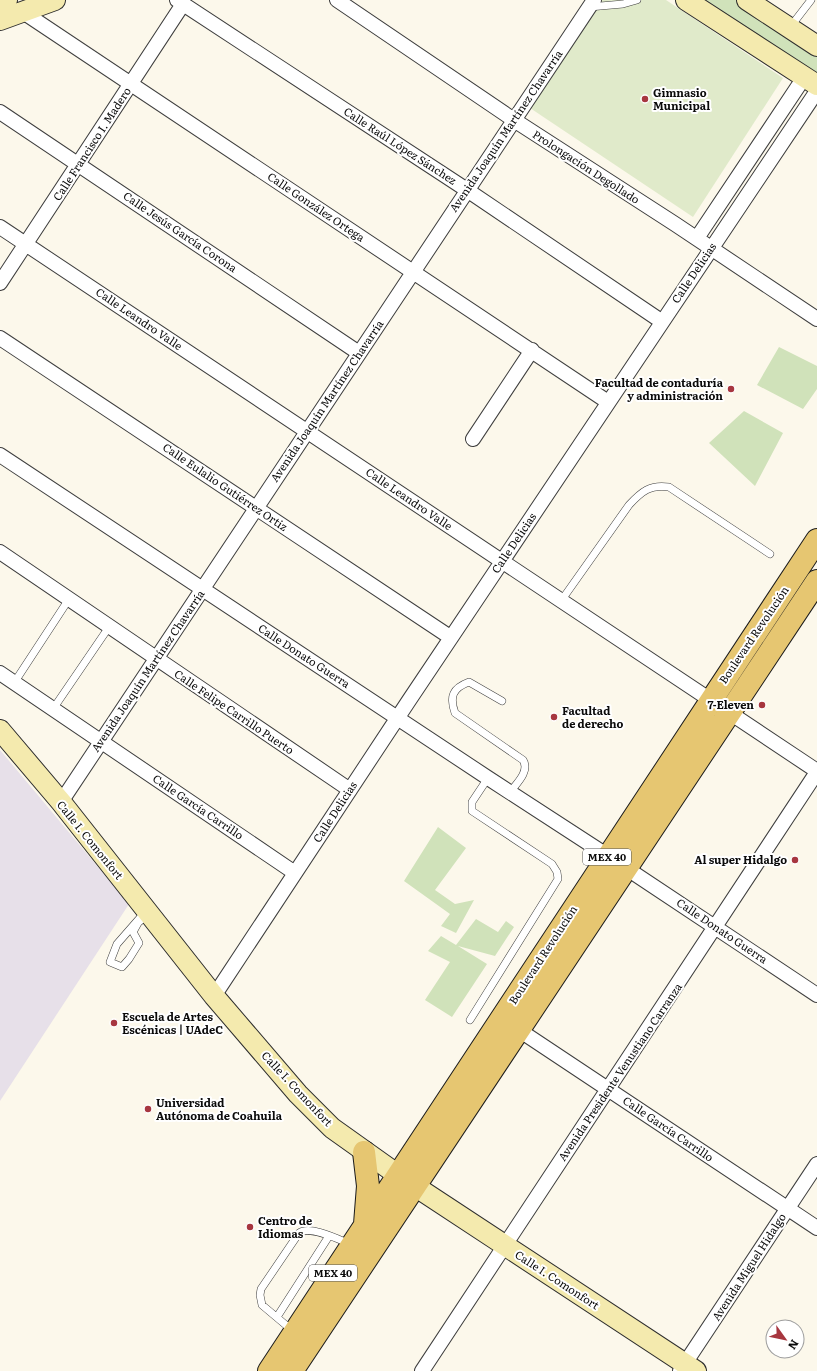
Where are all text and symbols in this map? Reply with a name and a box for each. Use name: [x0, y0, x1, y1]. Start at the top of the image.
street label: Avenida Joaquín Martínez Chavarría: [445, 46, 566, 215]
street label: Calle Francisco I. Madero: [48, 84, 134, 203]
place label: Gimnasio Municipal: [653, 84, 710, 113]
marker: Gimnasio Municipal: [640, 94, 650, 104]
street label: Calle Raúl López Sánchez: [341, 103, 461, 188]
street label: Prolongación Degollado: [530, 125, 643, 207]
street label: Calle González Ortega: [265, 168, 368, 245]
street label: Calle Jesús García Corona: [121, 187, 241, 275]
street label: Calle Delicias: [667, 239, 719, 306]
street label: Calle Leandro Valle: [93, 283, 186, 353]
street label: Avenida Joaquín Martínez Chavarría: [266, 316, 387, 485]
place label: Facultad de contaduría y administración: [595, 374, 724, 403]
marker: Facultad de contaduría y administración: [726, 384, 736, 394]
street label: Calle Eulalio Gutiérrez Ortiz: [160, 438, 292, 534]
street label: Calle Leandro Valle: [363, 463, 456, 533]
street label: Calle Delicias: [487, 509, 539, 576]
street label: Boulevard Revolución: [714, 582, 792, 687]
street label: Avenida Joaquín Martínez Chavarría: [87, 586, 208, 755]
street label: Calle Donato Guerra: [256, 619, 354, 691]
street label: Calle Felipe Carrillo Puerto: [172, 665, 298, 757]
place label: 7-Eleven: [707, 696, 754, 712]
marker: 7-Eleven: [757, 700, 767, 710]
place label: Facultad de derecho: [562, 702, 623, 731]
marker: Facultad de derecho: [549, 712, 559, 722]
street label: Calle García Carrillo: [150, 770, 247, 843]
street label: Calle Delicias: [308, 778, 360, 845]
street label: Calle I. Comonfort: [54, 796, 128, 883]
road number: MEX 40: [583, 849, 631, 865]
place label: Al super Hidalgo: [694, 851, 787, 867]
marker: Al super Hidalgo: [790, 855, 800, 865]
street label: Calle Donato Guerra: [674, 894, 771, 967]
street label: Boulevard Revolución: [504, 902, 580, 1007]
street label: Avenida Presidente Venustiano Carranza: [553, 979, 685, 1164]
place label: Escuela de Artes Escénicas | UAdeC: [122, 1008, 223, 1037]
marker: Escuela de Artes Escénicas | UAdeC: [109, 1018, 119, 1028]
street label: Calle I. Comonfort: [259, 1047, 337, 1130]
street label: Calle García Carrillo: [620, 1092, 717, 1165]
place label: Universidad Autónoma de Coahuila: [156, 1094, 283, 1123]
marker: Universidad Autónoma de Coahuila: [143, 1104, 153, 1114]
street label: Avenida Miguel Hidalgo: [707, 1209, 789, 1323]
place label: Centro de Idiomas: [258, 1212, 312, 1241]
marker: Centro de Idiomas: [245, 1222, 255, 1232]
street label: Calle I. Comonfort: [512, 1246, 603, 1313]
road number: MEX 40: [309, 1265, 357, 1281]
north arrow: [765, 1319, 805, 1359]
text: N: [785, 1337, 803, 1353]

